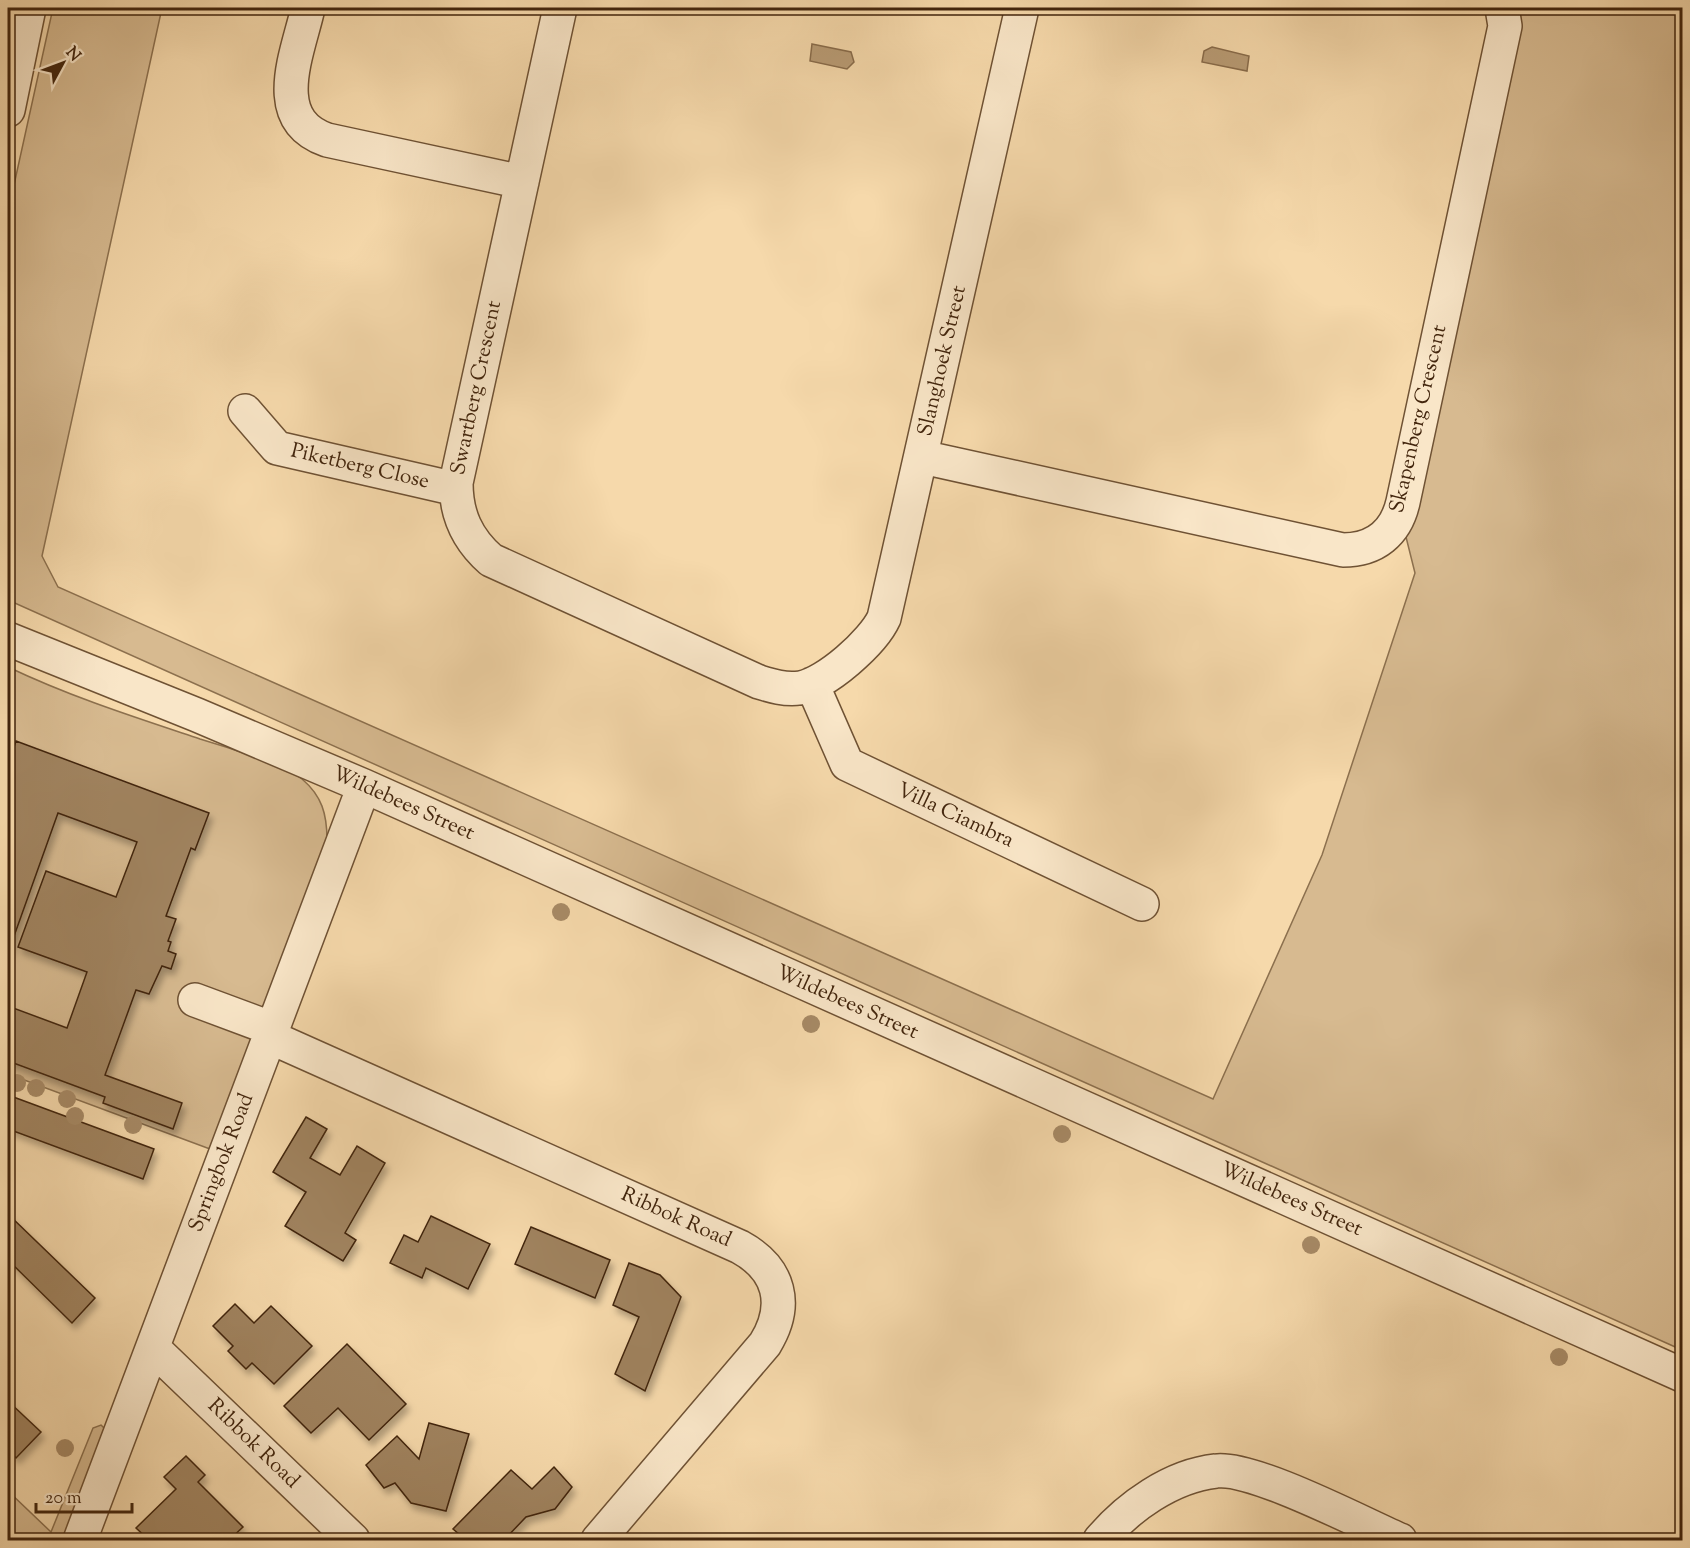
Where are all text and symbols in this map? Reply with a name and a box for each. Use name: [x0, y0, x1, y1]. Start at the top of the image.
north arrow: [33, 33, 93, 93]
text: N: [60, 42, 85, 67]
street label: Slanghoek Street: [911, 283, 975, 439]
street label: Swartberg Crescent: [444, 298, 510, 478]
street label: Skapenberg Crescent: [1383, 322, 1455, 516]
street label: Piketberg Close: [288, 437, 432, 497]
street label: Wildebees Street: [327, 759, 479, 849]
street label: Villa Ciambra: [892, 776, 1019, 856]
street label: Wildebees Street: [771, 958, 923, 1048]
street label: Springbok Road: [182, 1089, 262, 1237]
street label: Wildebees Street: [1215, 1155, 1367, 1245]
street label: Ribbok Road: [616, 1180, 736, 1256]
street label: Ribbok Road: [200, 1392, 306, 1496]
scale bar: [36, 1476, 132, 1514]
text: 20 m: [45, 1486, 82, 1512]

